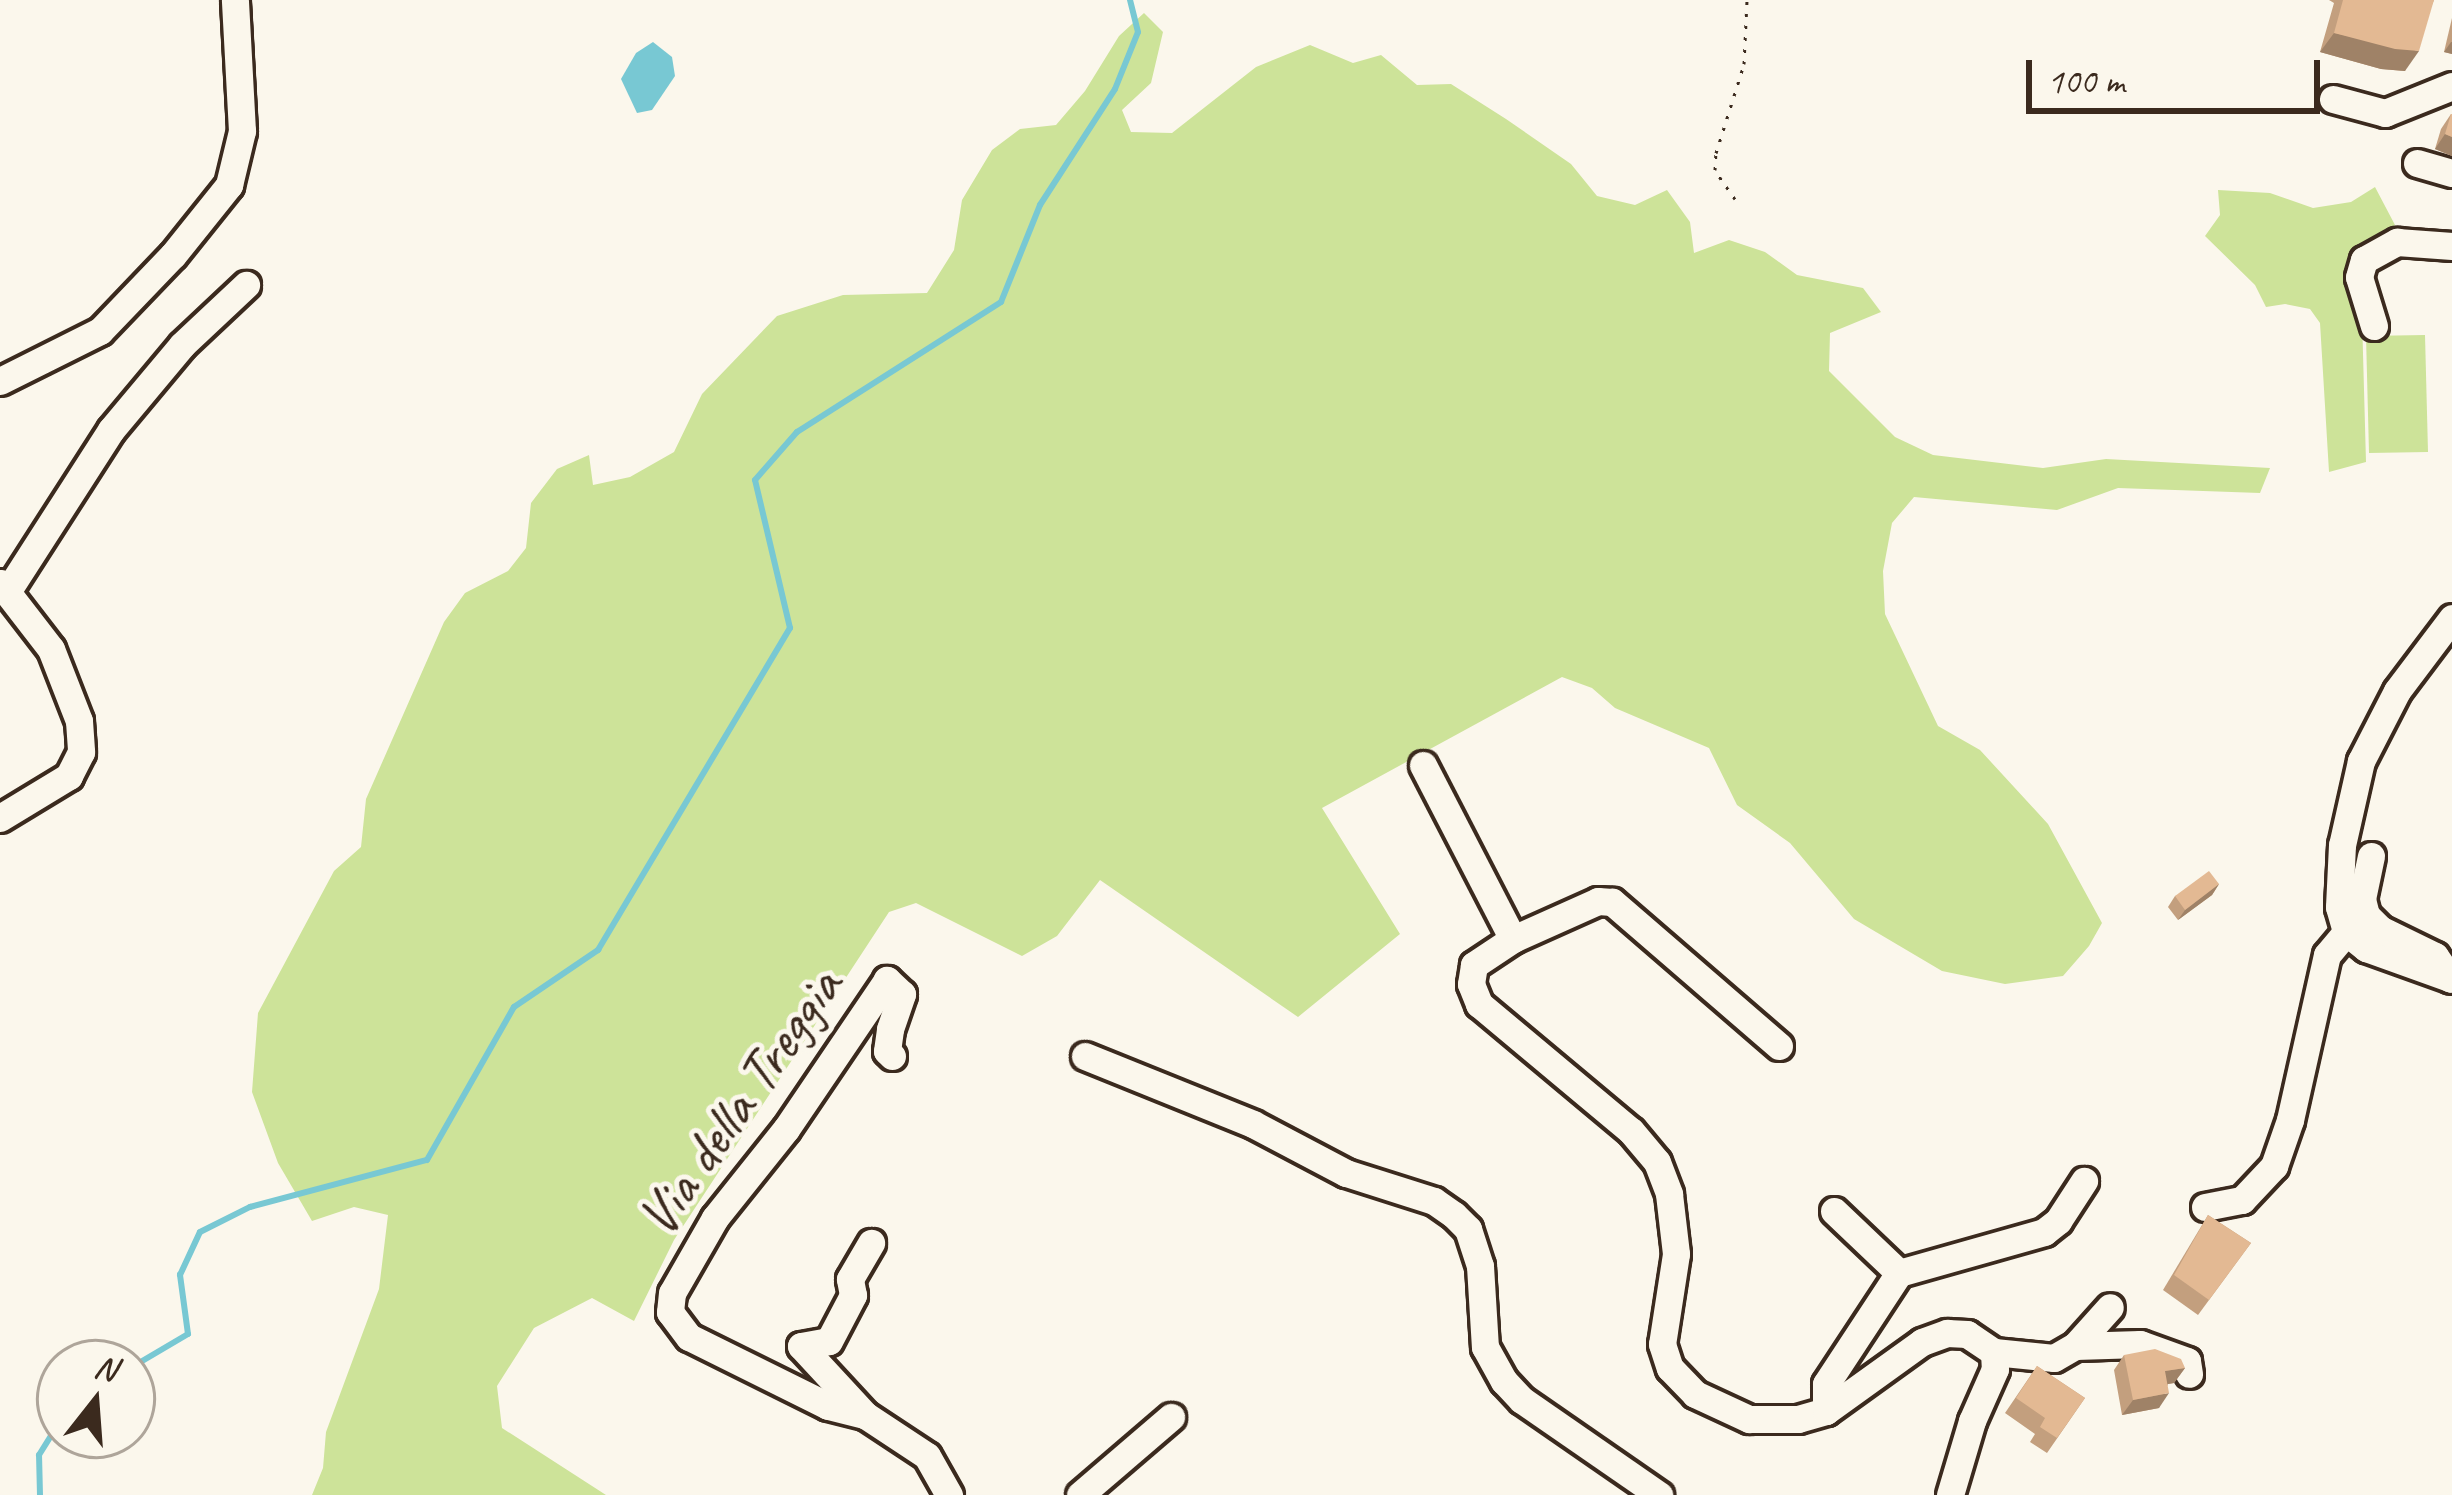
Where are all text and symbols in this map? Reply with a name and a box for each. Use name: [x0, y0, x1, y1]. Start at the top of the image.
scale bar: [2032, 36, 2326, 110]
text: 100 m: [2047, 58, 2124, 104]
street label: Via della Treggia: [624, 957, 856, 1247]
north arrow: [36, 1339, 156, 1459]
text: N: [90, 1344, 122, 1391]

